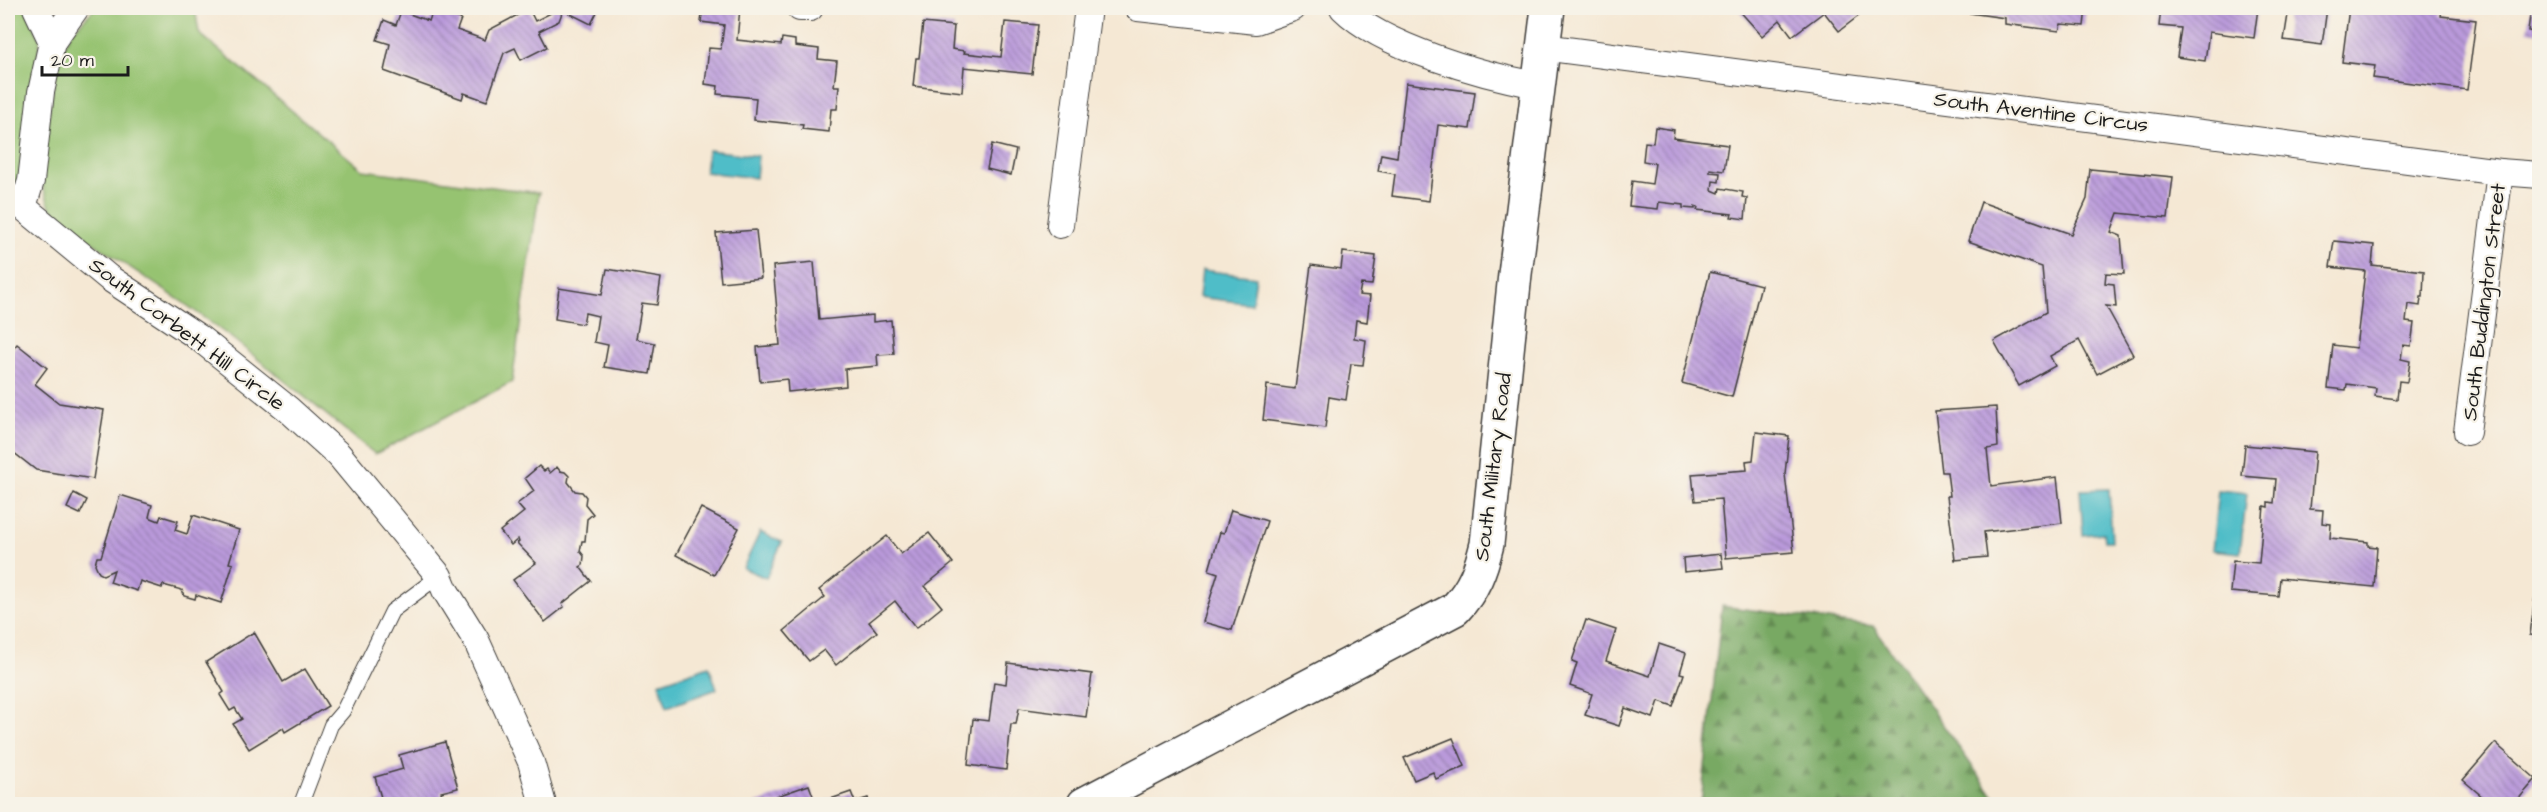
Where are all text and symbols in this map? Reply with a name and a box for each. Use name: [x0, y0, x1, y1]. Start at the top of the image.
scale bar: [42, 39, 128, 77]
text: 20 m: [51, 48, 94, 73]
street label: South Aventine Circus: [1932, 84, 2150, 140]
street label: South Buddington Street: [2455, 181, 2515, 423]
street label: South Corbett Hill Circle: [83, 251, 291, 417]
street label: South Military Road: [1467, 371, 1521, 563]

